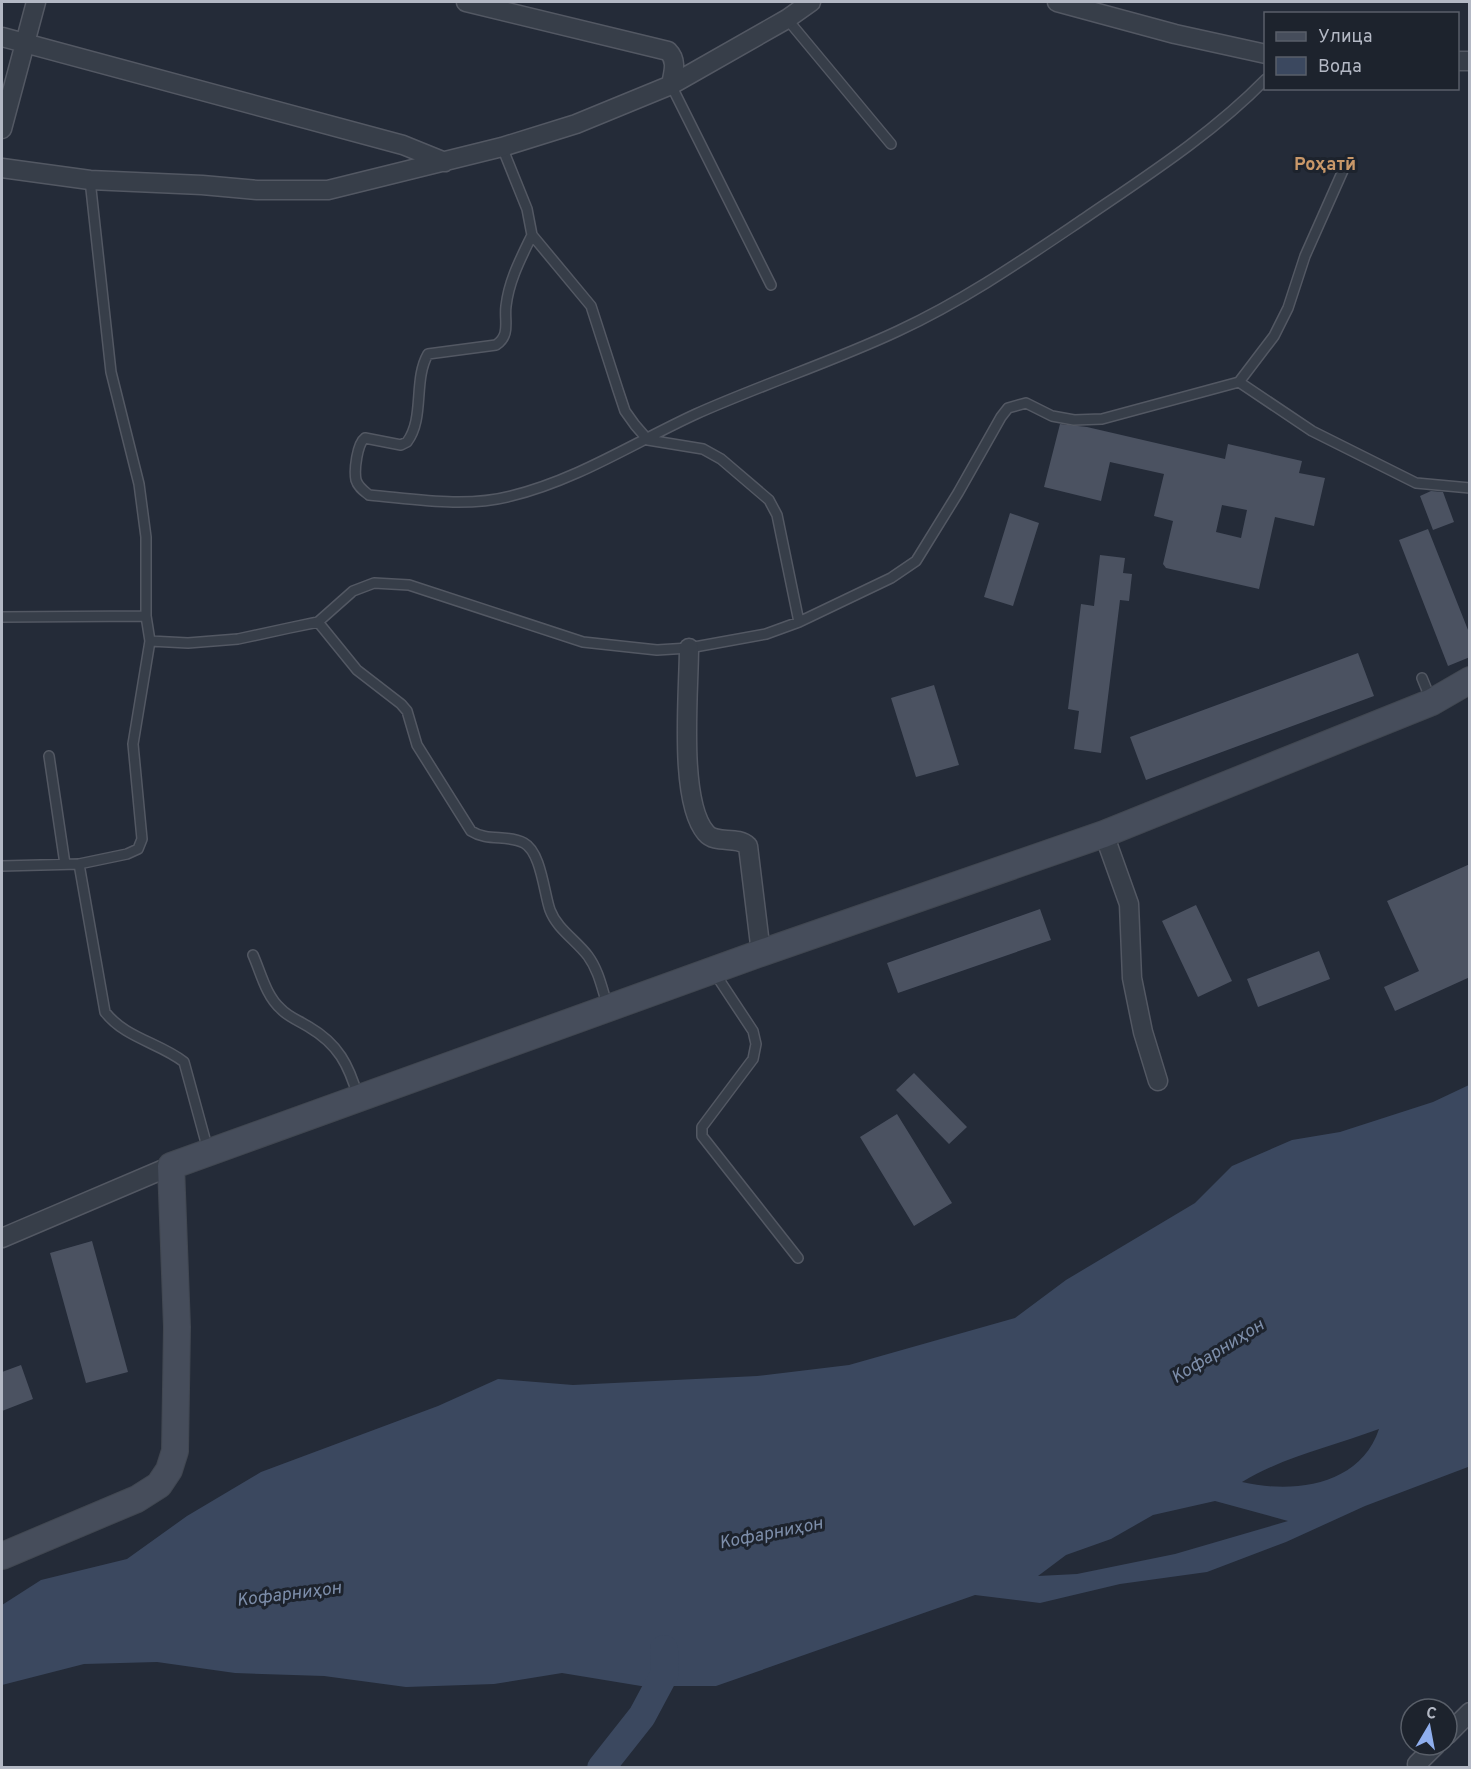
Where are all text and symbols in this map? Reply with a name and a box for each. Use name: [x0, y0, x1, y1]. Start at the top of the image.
legend: [1264, 12, 1459, 90]
text: Улица: [1318, 26, 1372, 49]
text: Вода: [1318, 56, 1362, 79]
district label: Роҳатӣ: [1294, 154, 1356, 177]
water label: Кофарниҳон: [1167, 1314, 1269, 1390]
water label: Кофарниҳон: [717, 1513, 825, 1555]
water label: Кофарниҳон: [235, 1577, 343, 1613]
north arrow: [1399, 1697, 1459, 1757]
text: С: [1424, 1703, 1438, 1725]

